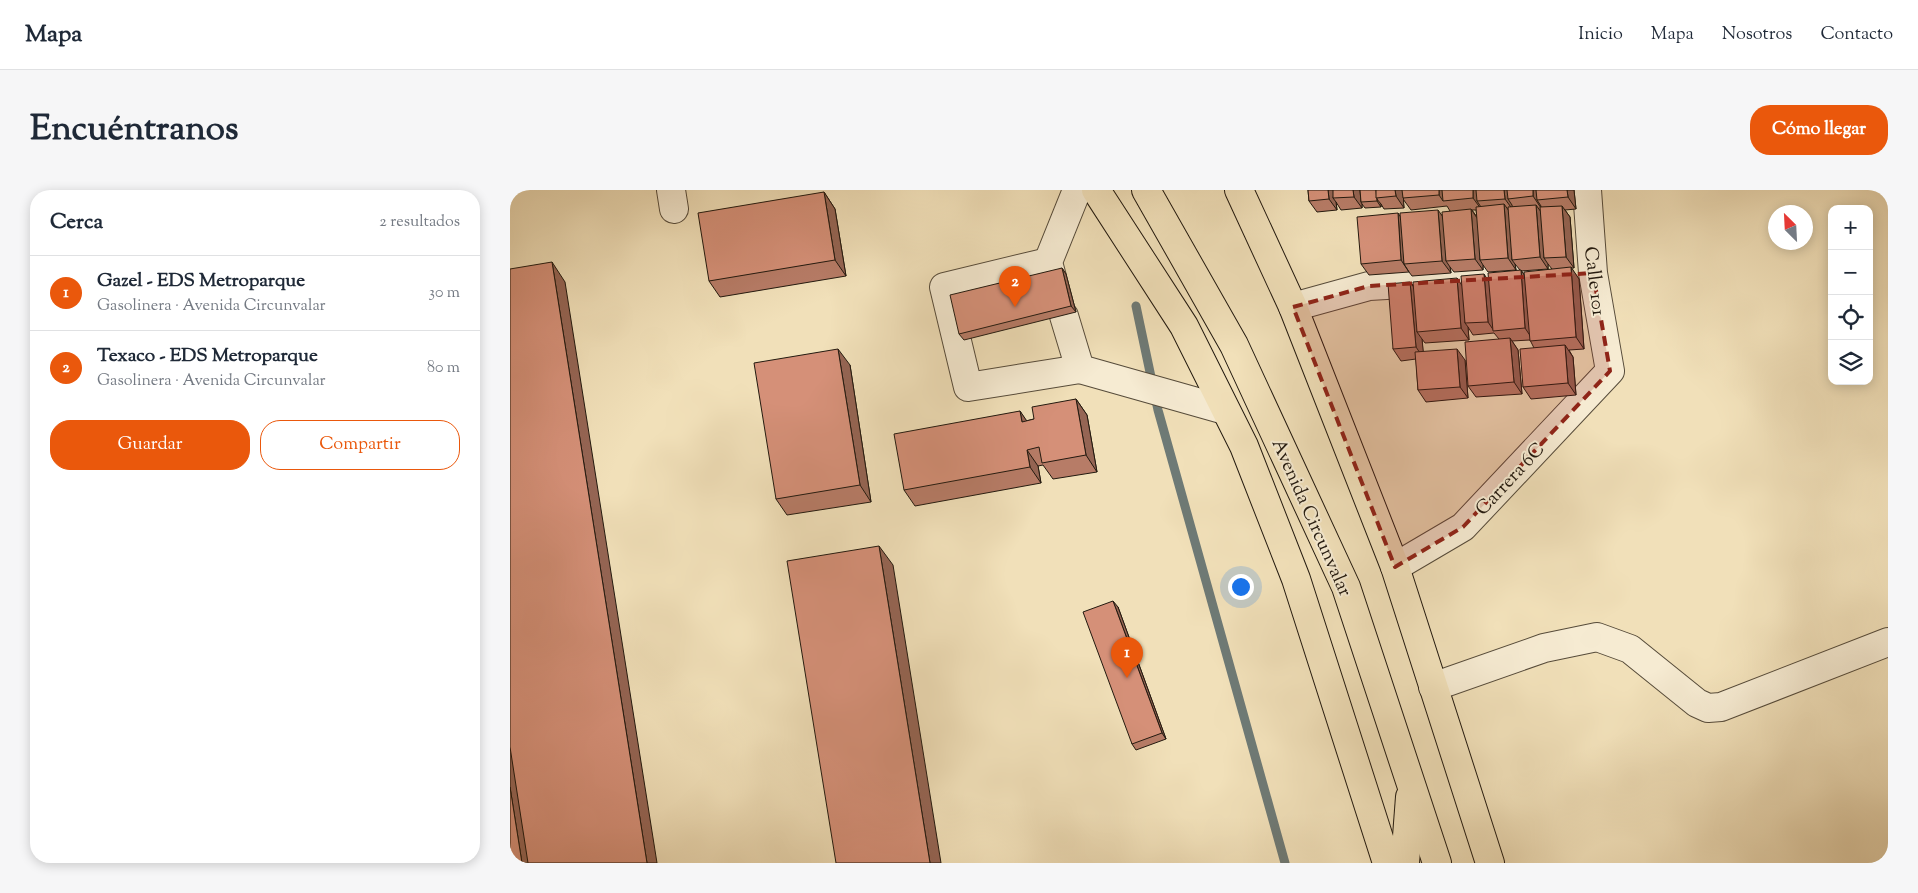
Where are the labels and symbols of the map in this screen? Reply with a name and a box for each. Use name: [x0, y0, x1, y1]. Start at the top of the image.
north arrow: [1768, 205, 1813, 250]
street label: Calle 101: [1576, 245, 1611, 318]
pin: 2: [999, 266, 1031, 307]
street label: Avenida Circunvalar: [1264, 435, 1358, 601]
street label: Carrera 6C: [1470, 437, 1552, 522]
your location: [1228, 574, 1254, 600]
pin: 1: [1111, 637, 1143, 678]

